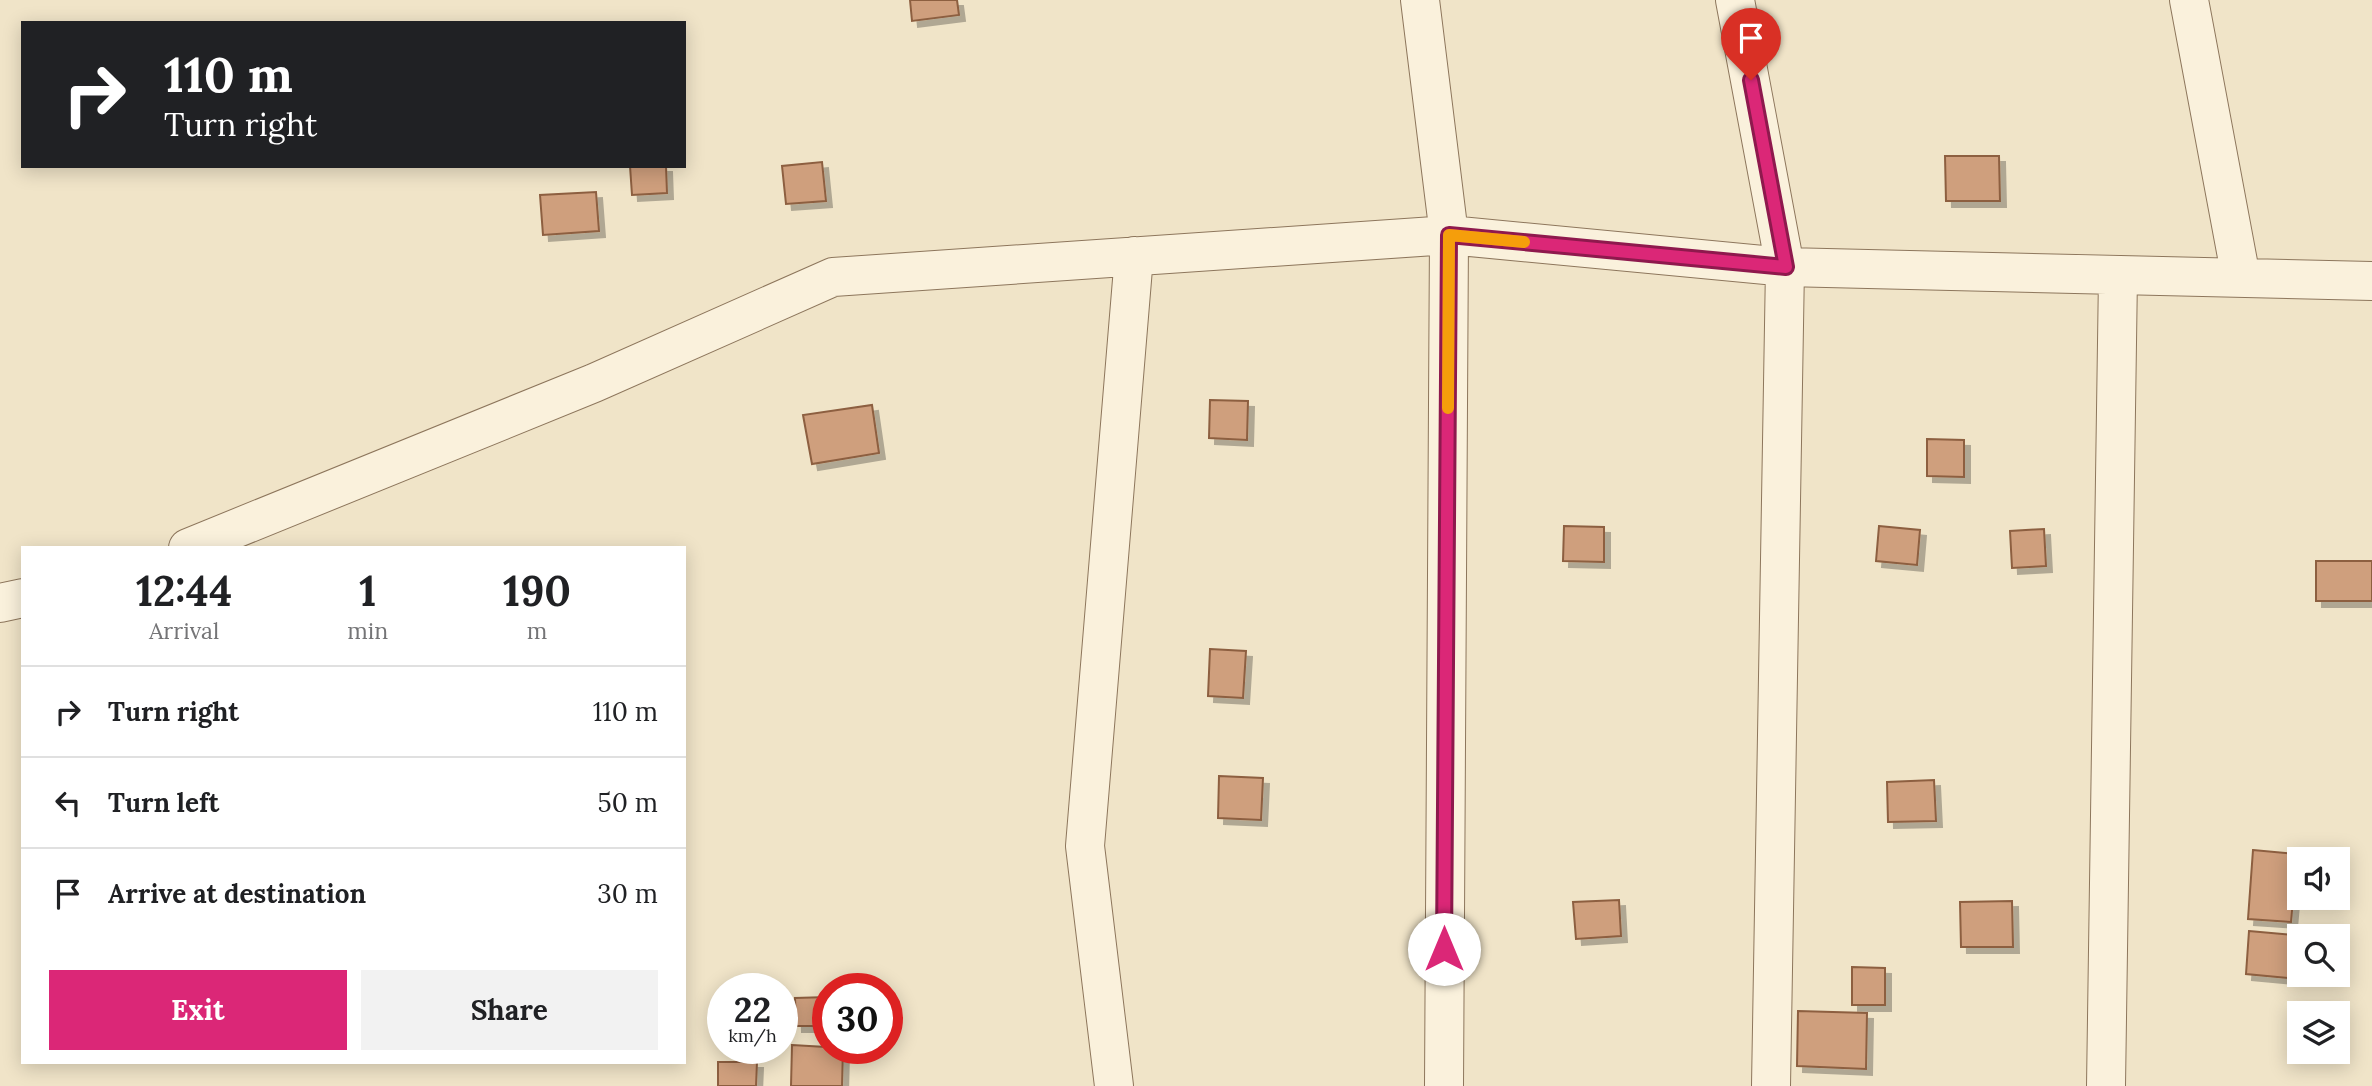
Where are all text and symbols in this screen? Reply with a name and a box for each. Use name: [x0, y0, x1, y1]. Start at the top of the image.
pin: [1721, 8, 1781, 80]
icon: arrive: [1732, 19, 1770, 57]
text: 110 m: [164, 43, 293, 105]
icon: right: [49, 49, 140, 140]
text: Turn right: [164, 104, 317, 145]
text: 12:44: [136, 564, 232, 618]
text: 1: [359, 564, 376, 618]
text: 190: [503, 564, 571, 618]
text: Arrival: [149, 616, 219, 645]
text: min: [347, 616, 388, 645]
text: m: [527, 616, 547, 645]
icon: right: [49, 693, 87, 731]
text: Turn right: [108, 695, 239, 728]
text: 110 m: [593, 695, 658, 728]
icon: left: [49, 784, 87, 822]
text: Turn left: [108, 786, 219, 819]
text: 50 m: [598, 786, 658, 819]
map controls: [2287, 847, 2350, 1064]
button: sound: [2287, 847, 2350, 910]
icon: arrive: [49, 875, 87, 913]
text: Arrive at destination: [108, 877, 366, 910]
text: 30 m: [597, 877, 658, 910]
position arrow: [1407, 912, 1481, 986]
button: search: [2287, 924, 2350, 987]
button: Exit: [49, 970, 347, 1050]
button: Share: [361, 970, 658, 1050]
speed limit sign: 30: [812, 973, 903, 1064]
text: 22: [734, 987, 771, 1032]
button: layers: [2287, 1001, 2350, 1064]
text: km/h: [728, 1024, 777, 1047]

